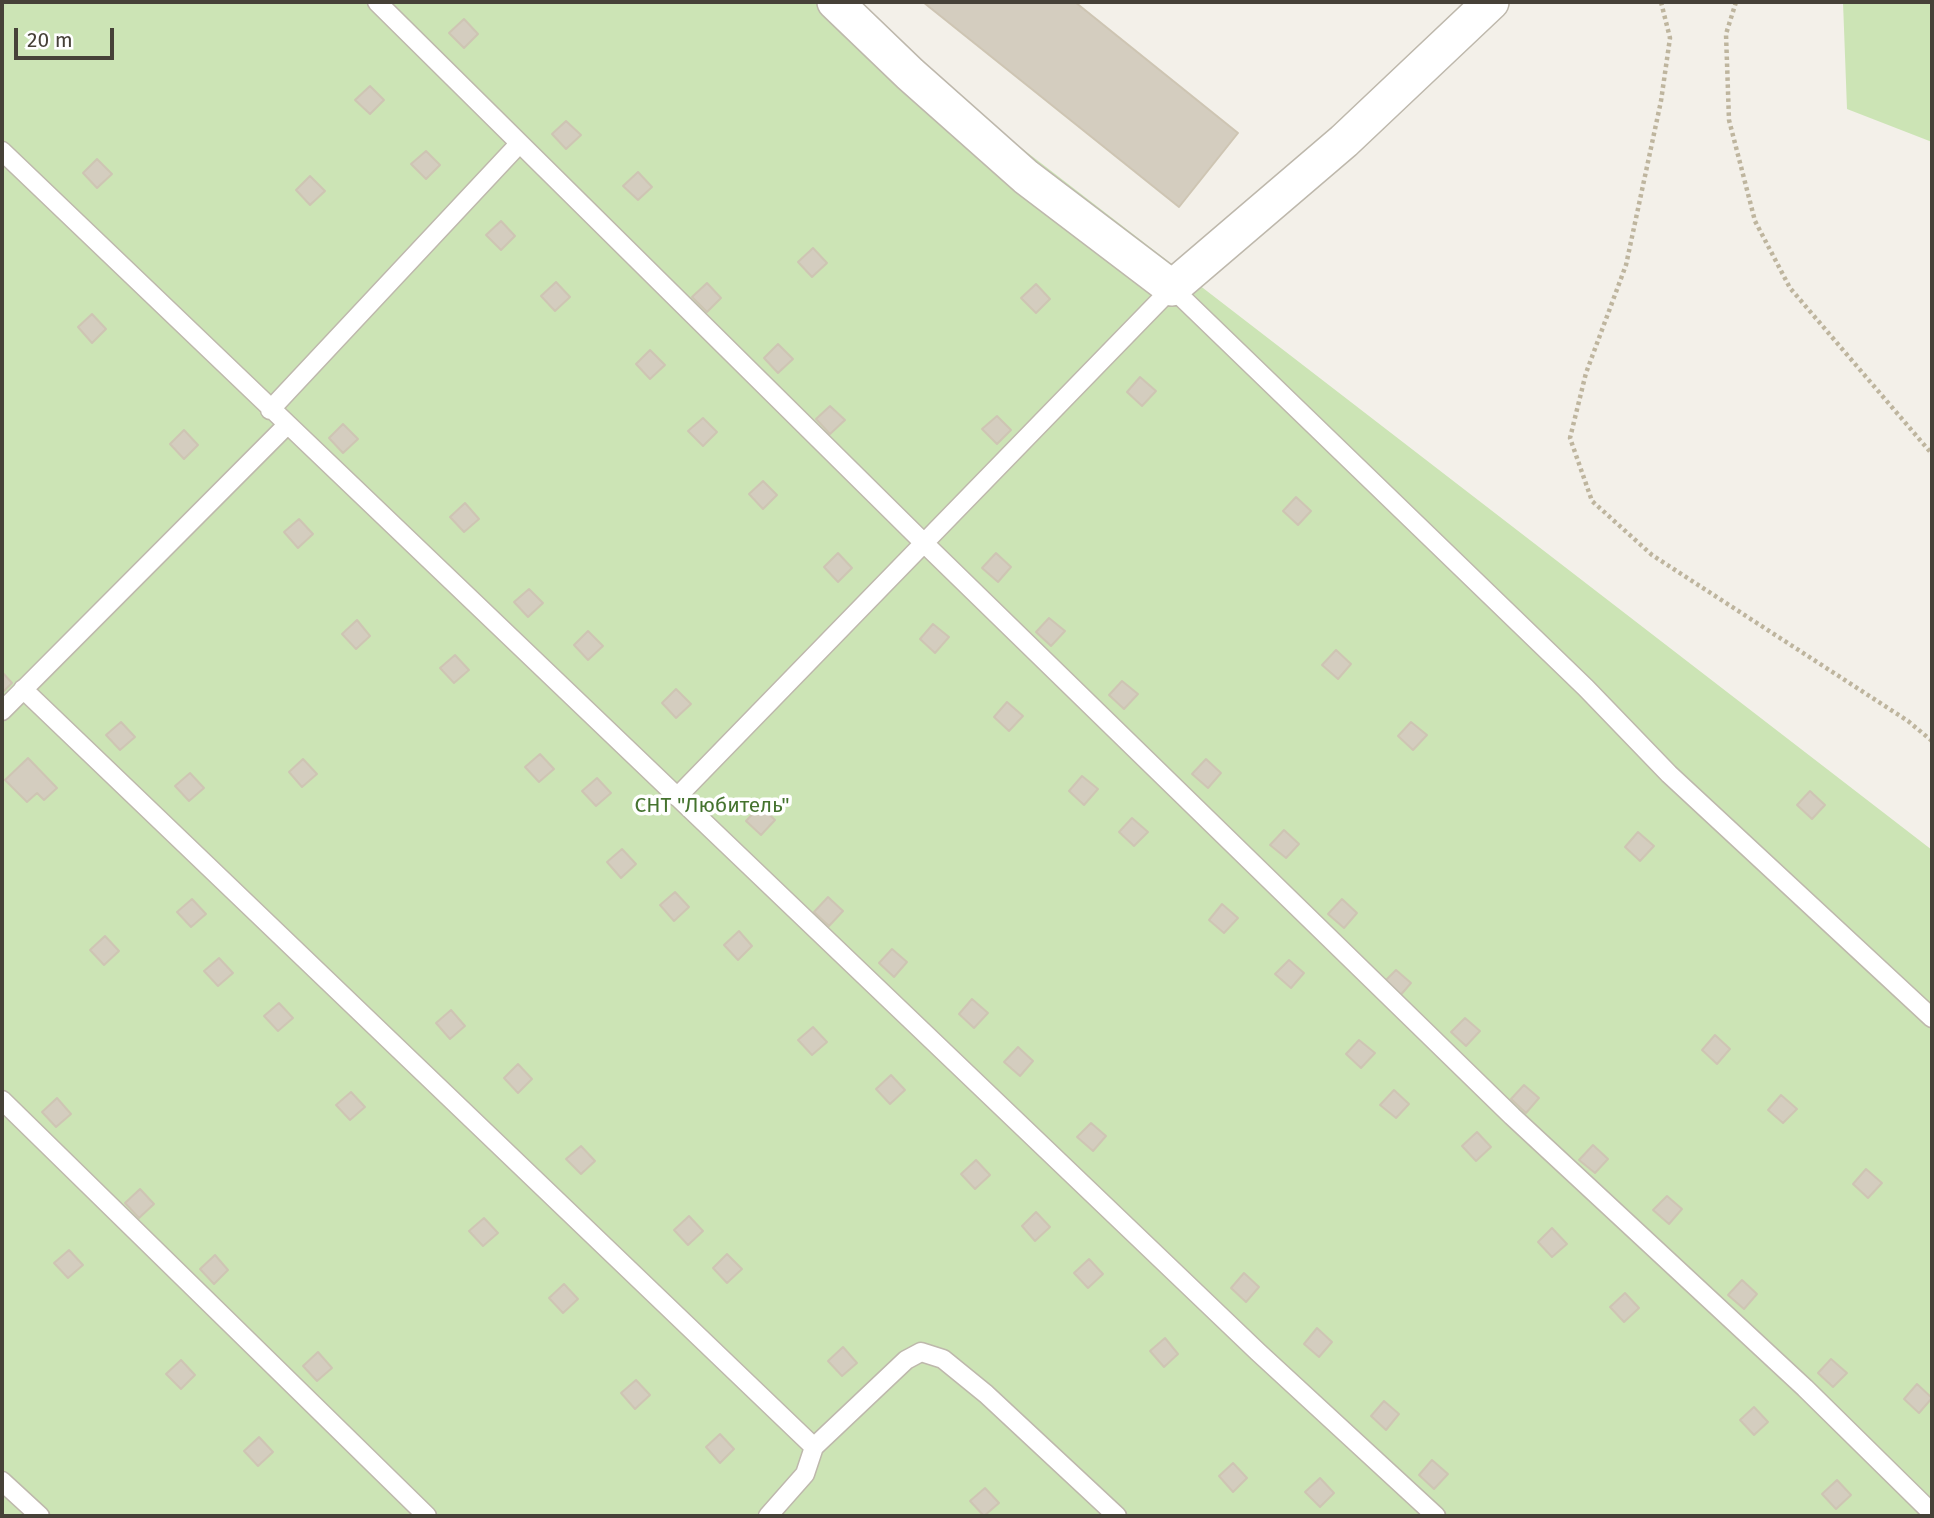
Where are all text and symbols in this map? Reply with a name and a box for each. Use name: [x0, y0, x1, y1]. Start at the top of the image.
scale bar: [18, 14, 117, 58]
text: 20 m: [27, 27, 73, 53]
park label: СНТ "Любитель": [634, 793, 790, 819]

